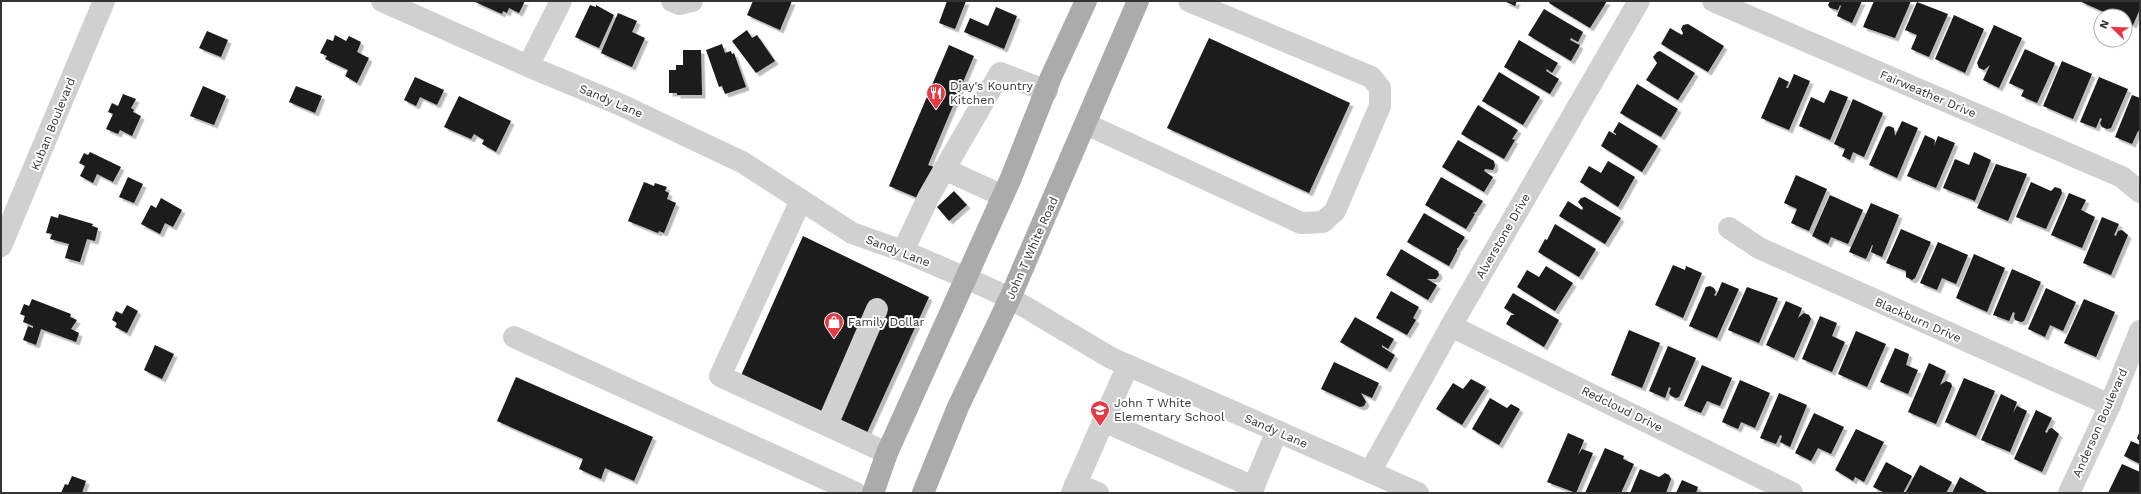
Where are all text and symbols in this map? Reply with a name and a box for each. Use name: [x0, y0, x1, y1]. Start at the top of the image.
north arrow: [2093, 8, 2133, 48]
text: N: [2097, 18, 2112, 31]
street label: Fairweather Drive: [1878, 67, 1978, 121]
street label: Kuban Boulevard: [28, 76, 78, 172]
place label: Djay's Kountry Kitchen: [950, 79, 1034, 107]
street label: Sandy Lane: [577, 81, 645, 121]
restaurant icon: Djay's Kountry Kitchen: [925, 82, 947, 110]
street label: Alverstone Drive: [1473, 191, 1533, 281]
street label: John T White Road: [1003, 195, 1061, 301]
street label: Sandy Lane: [864, 232, 932, 270]
street label: Blackburn Drive: [1873, 295, 1963, 345]
shop icon: Family Dollar: [823, 311, 845, 339]
place label: Family Dollar: [848, 315, 924, 329]
street label: Anderson Boulevard: [2070, 366, 2130, 480]
street label: Redcloud Drive: [1579, 383, 1665, 435]
place label: John T White Elementary School: [1114, 396, 1225, 424]
school or university icon: John T White Elementary School: [1089, 399, 1111, 427]
street label: Sandy Lane: [1242, 411, 1310, 451]

